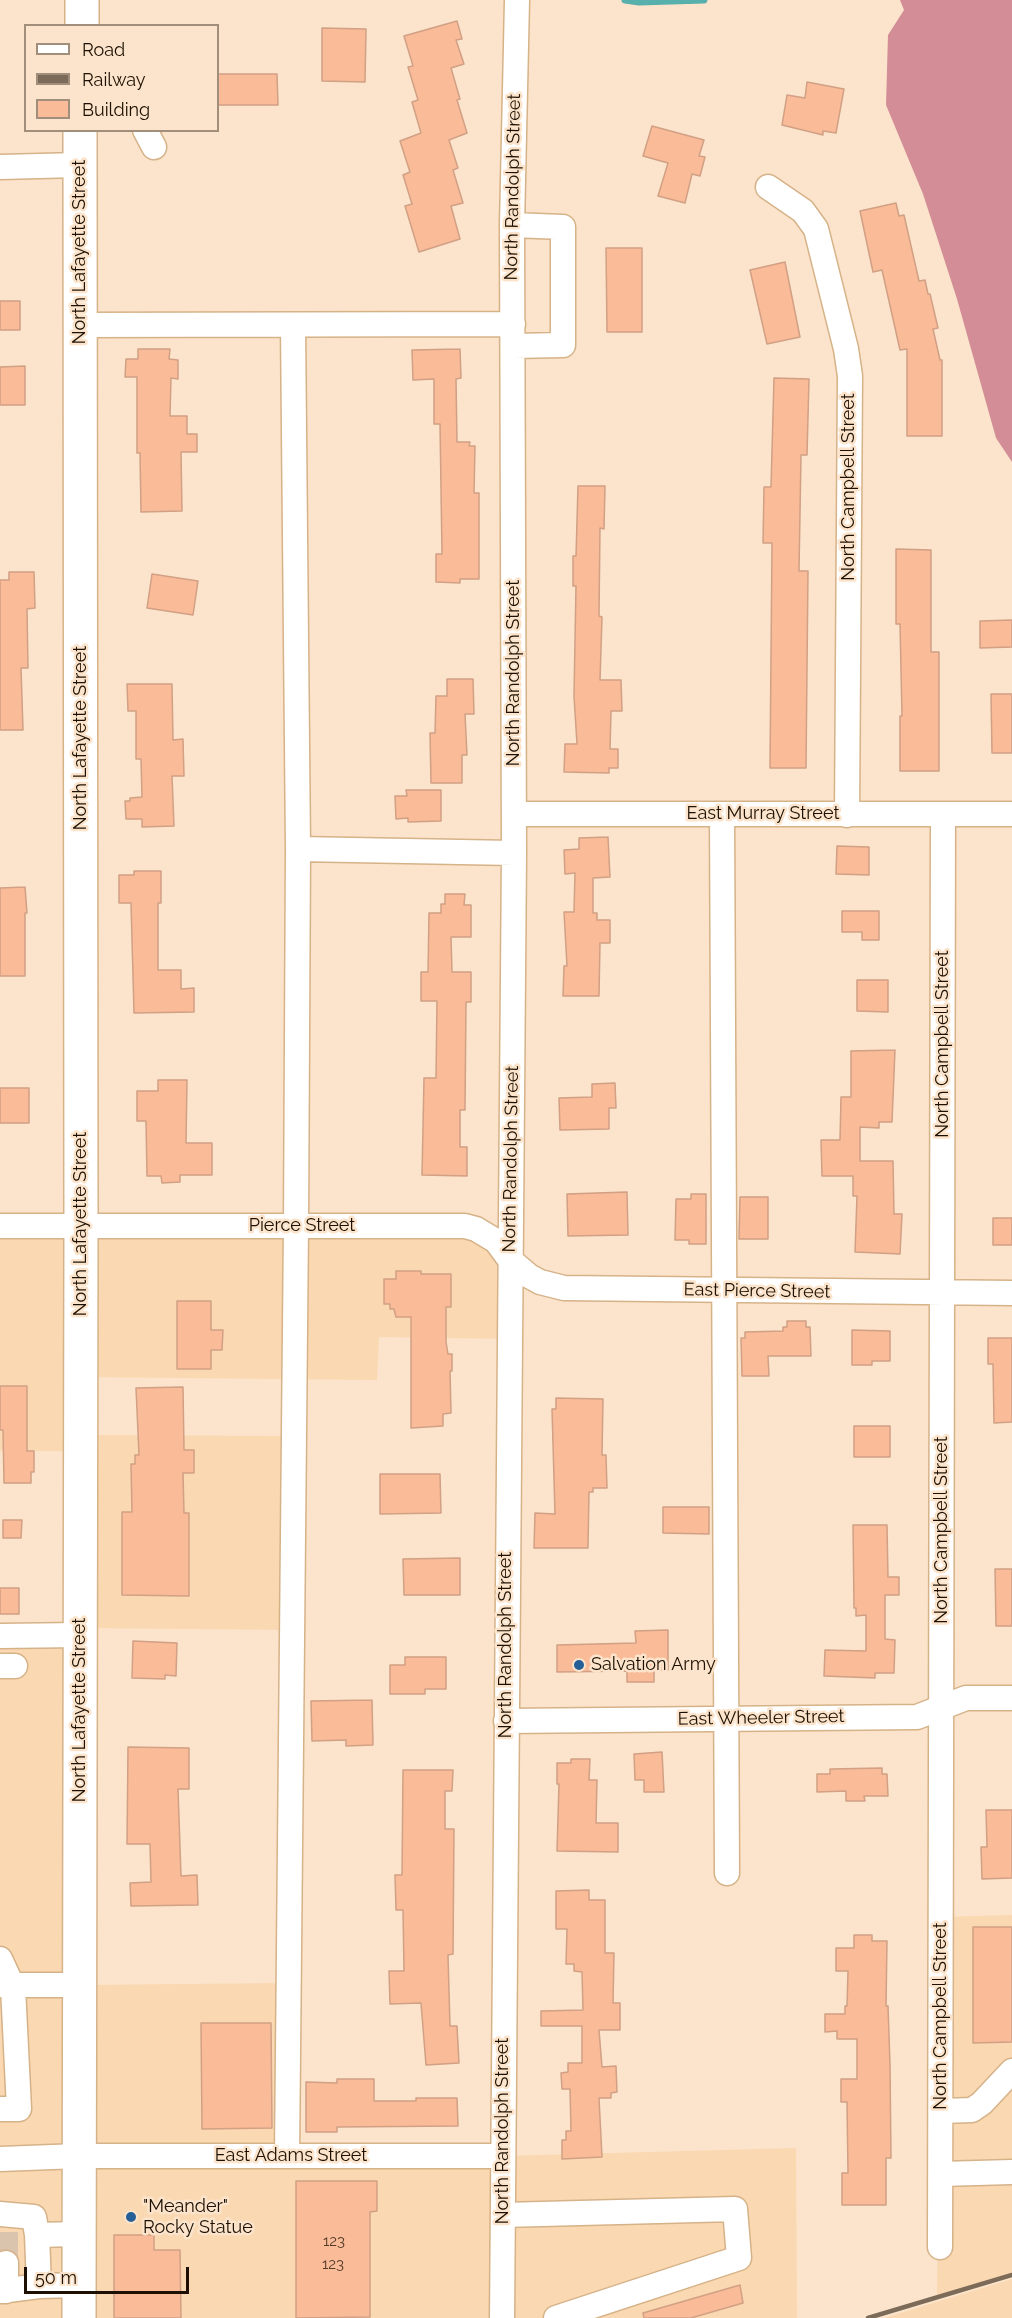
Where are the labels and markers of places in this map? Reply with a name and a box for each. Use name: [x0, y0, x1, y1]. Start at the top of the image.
place label: Salvation Army: [591, 1654, 716, 1676]
marker: Salvation Army: [572, 1658, 586, 1672]
place label: "Meander" Rocky Statue: [143, 2196, 253, 2238]
marker: "Meander" Rocky Statue: [124, 2210, 138, 2224]

